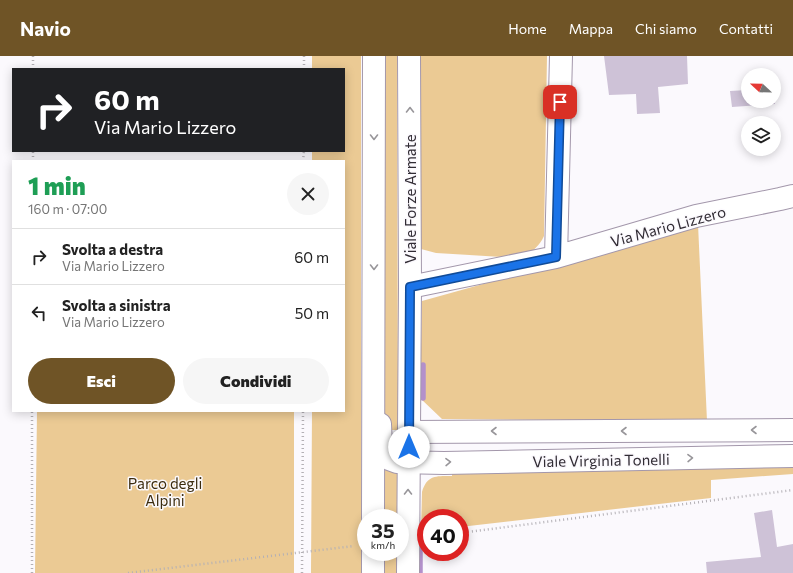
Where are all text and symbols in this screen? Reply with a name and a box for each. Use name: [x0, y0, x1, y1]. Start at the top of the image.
text: Navio: [20, 17, 71, 40]
text: Home: [508, 20, 547, 37]
text: Mappa: [569, 20, 613, 37]
text: Chi siamo: [635, 20, 697, 37]
text: Contatti: [719, 20, 773, 37]
north arrow: [741, 68, 781, 108]
map controls: [741, 68, 781, 156]
text: 60 m: [94, 82, 160, 116]
icon: right: [28, 84, 80, 136]
pin: [543, 85, 577, 119]
icon: arrive: [549, 91, 571, 113]
one-way arrow: [405, 107, 414, 113]
text: Via Mario Lizzero: [94, 116, 236, 138]
button: layers: [741, 116, 781, 156]
one-way arrow: [370, 134, 378, 140]
street label: Viale Forze Armate: [401, 134, 419, 264]
text: 1 min: [28, 171, 86, 200]
button: close: [287, 173, 329, 215]
text: 160 m · 07:00: [28, 201, 107, 217]
street label: Via Mario Lizzero: [608, 202, 728, 250]
text: Svolta a destra: [62, 240, 163, 258]
icon: right: [28, 246, 50, 268]
text: 60 m: [294, 248, 329, 266]
text: Via Mario Lizzero: [62, 258, 165, 274]
one-way arrow: [370, 264, 378, 270]
text: Svolta a sinistra: [62, 296, 171, 314]
icon: left: [28, 302, 50, 324]
text: 50 m: [295, 304, 329, 322]
text: Via Mario Lizzero: [62, 314, 165, 330]
button: Esci: [28, 358, 175, 404]
button: Condividi: [183, 358, 329, 404]
position arrow: [388, 426, 430, 468]
one-way arrow: [751, 426, 757, 434]
one-way arrow: [491, 427, 497, 435]
one-way arrow: [621, 427, 627, 435]
street label: Viale Virginia Tonelli: [532, 450, 670, 470]
one-way arrow: [687, 454, 693, 462]
one-way arrow: [445, 458, 451, 467]
park label: Parco degli Alpini: [128, 474, 202, 509]
one-way arrow: [404, 489, 412, 495]
speed limit sign: 40: [417, 509, 469, 561]
text: 35: [371, 518, 395, 542]
text: km/h: [371, 539, 395, 551]

